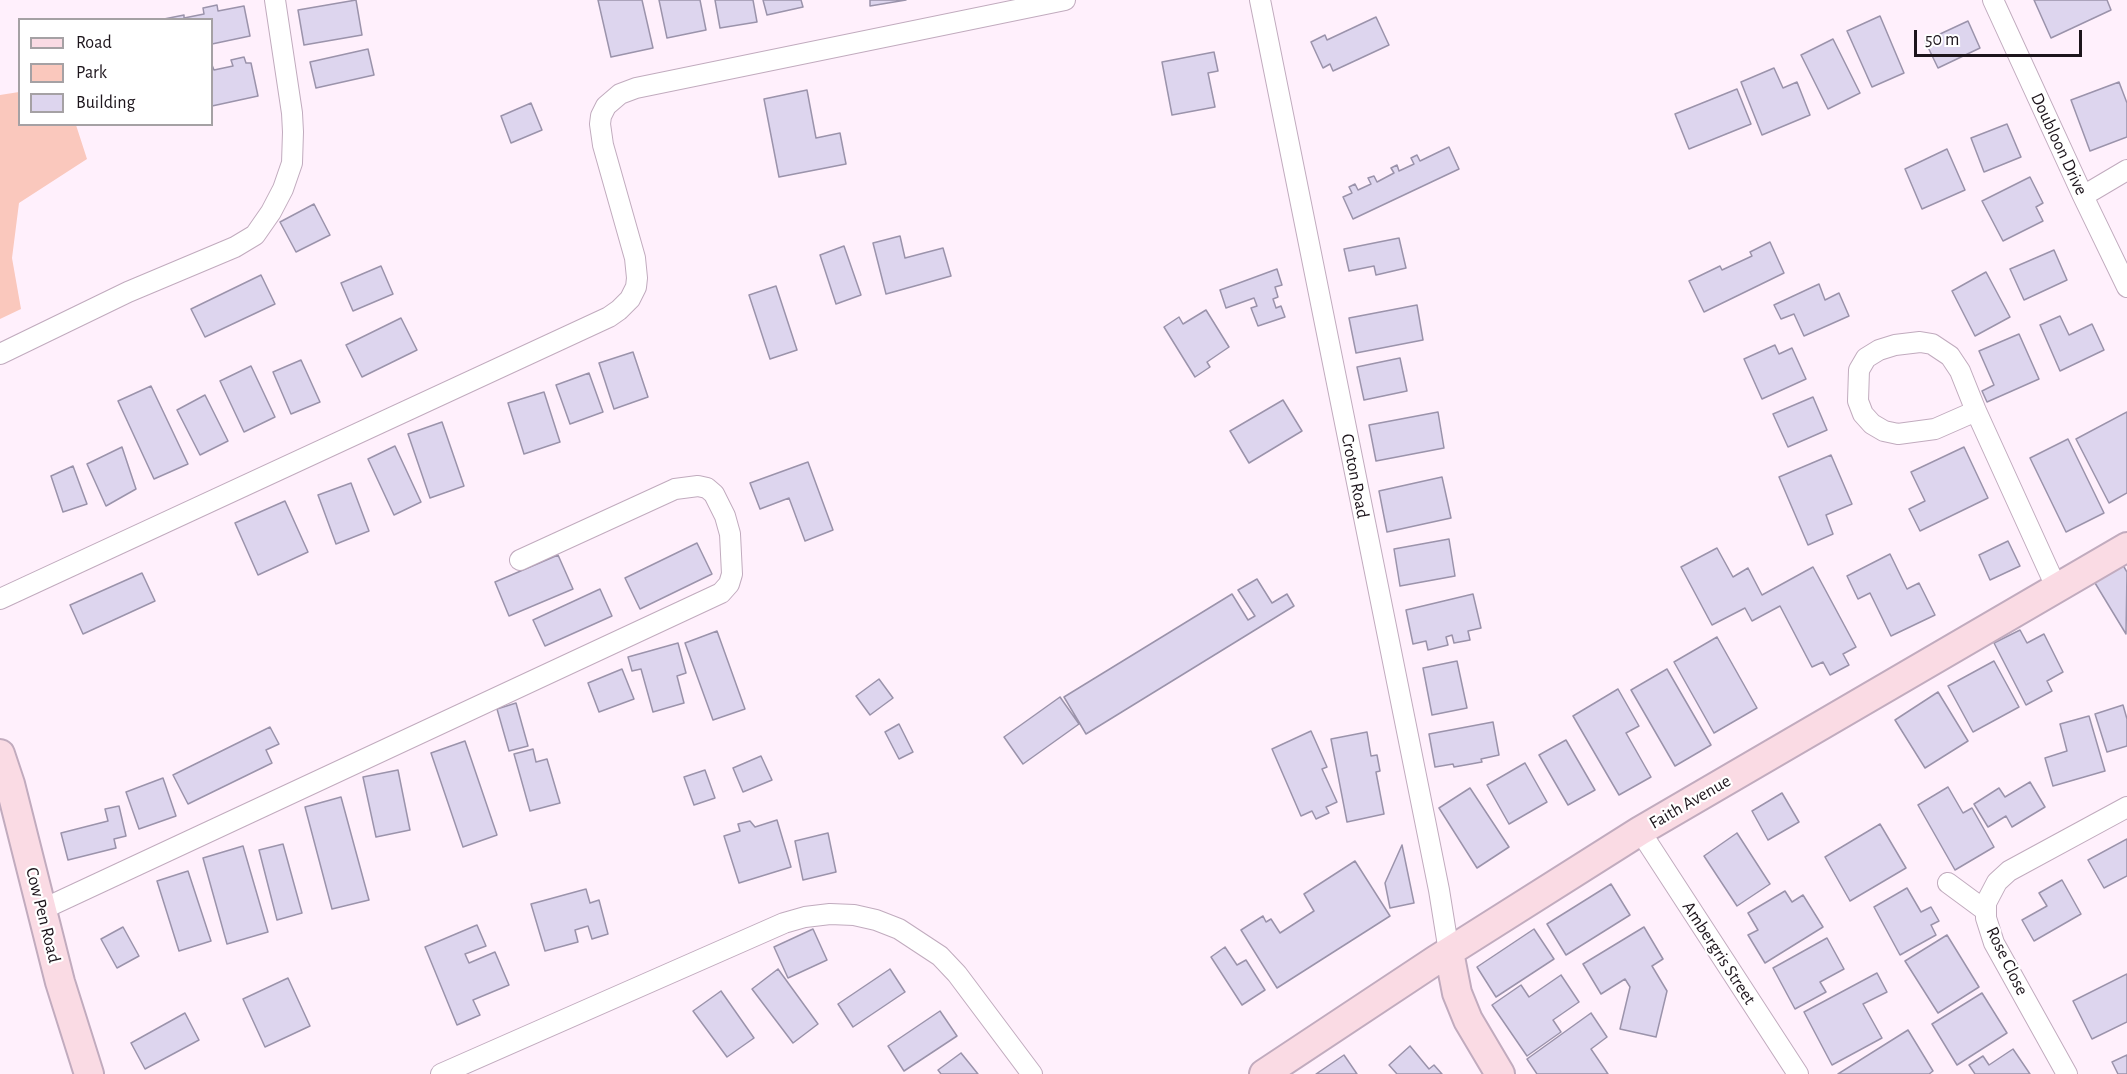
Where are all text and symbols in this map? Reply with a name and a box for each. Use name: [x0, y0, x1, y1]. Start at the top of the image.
legend: [18, 18, 213, 126]
scale bar: [1917, 18, 2085, 56]
text: 50 m: [1925, 31, 1959, 49]
text: Road: [76, 34, 112, 52]
text: Park: [76, 64, 107, 82]
street label: Doubloon Drive: [2026, 89, 2092, 199]
text: Building: [76, 94, 135, 112]
street label: Croton Road: [1336, 432, 1374, 520]
street label: Faith Avenue: [1645, 770, 1735, 834]
street label: Cow Pen Road: [21, 865, 65, 965]
street label: Ambergris Street: [1678, 897, 1760, 1009]
street label: Rose Close: [1981, 923, 2033, 999]

